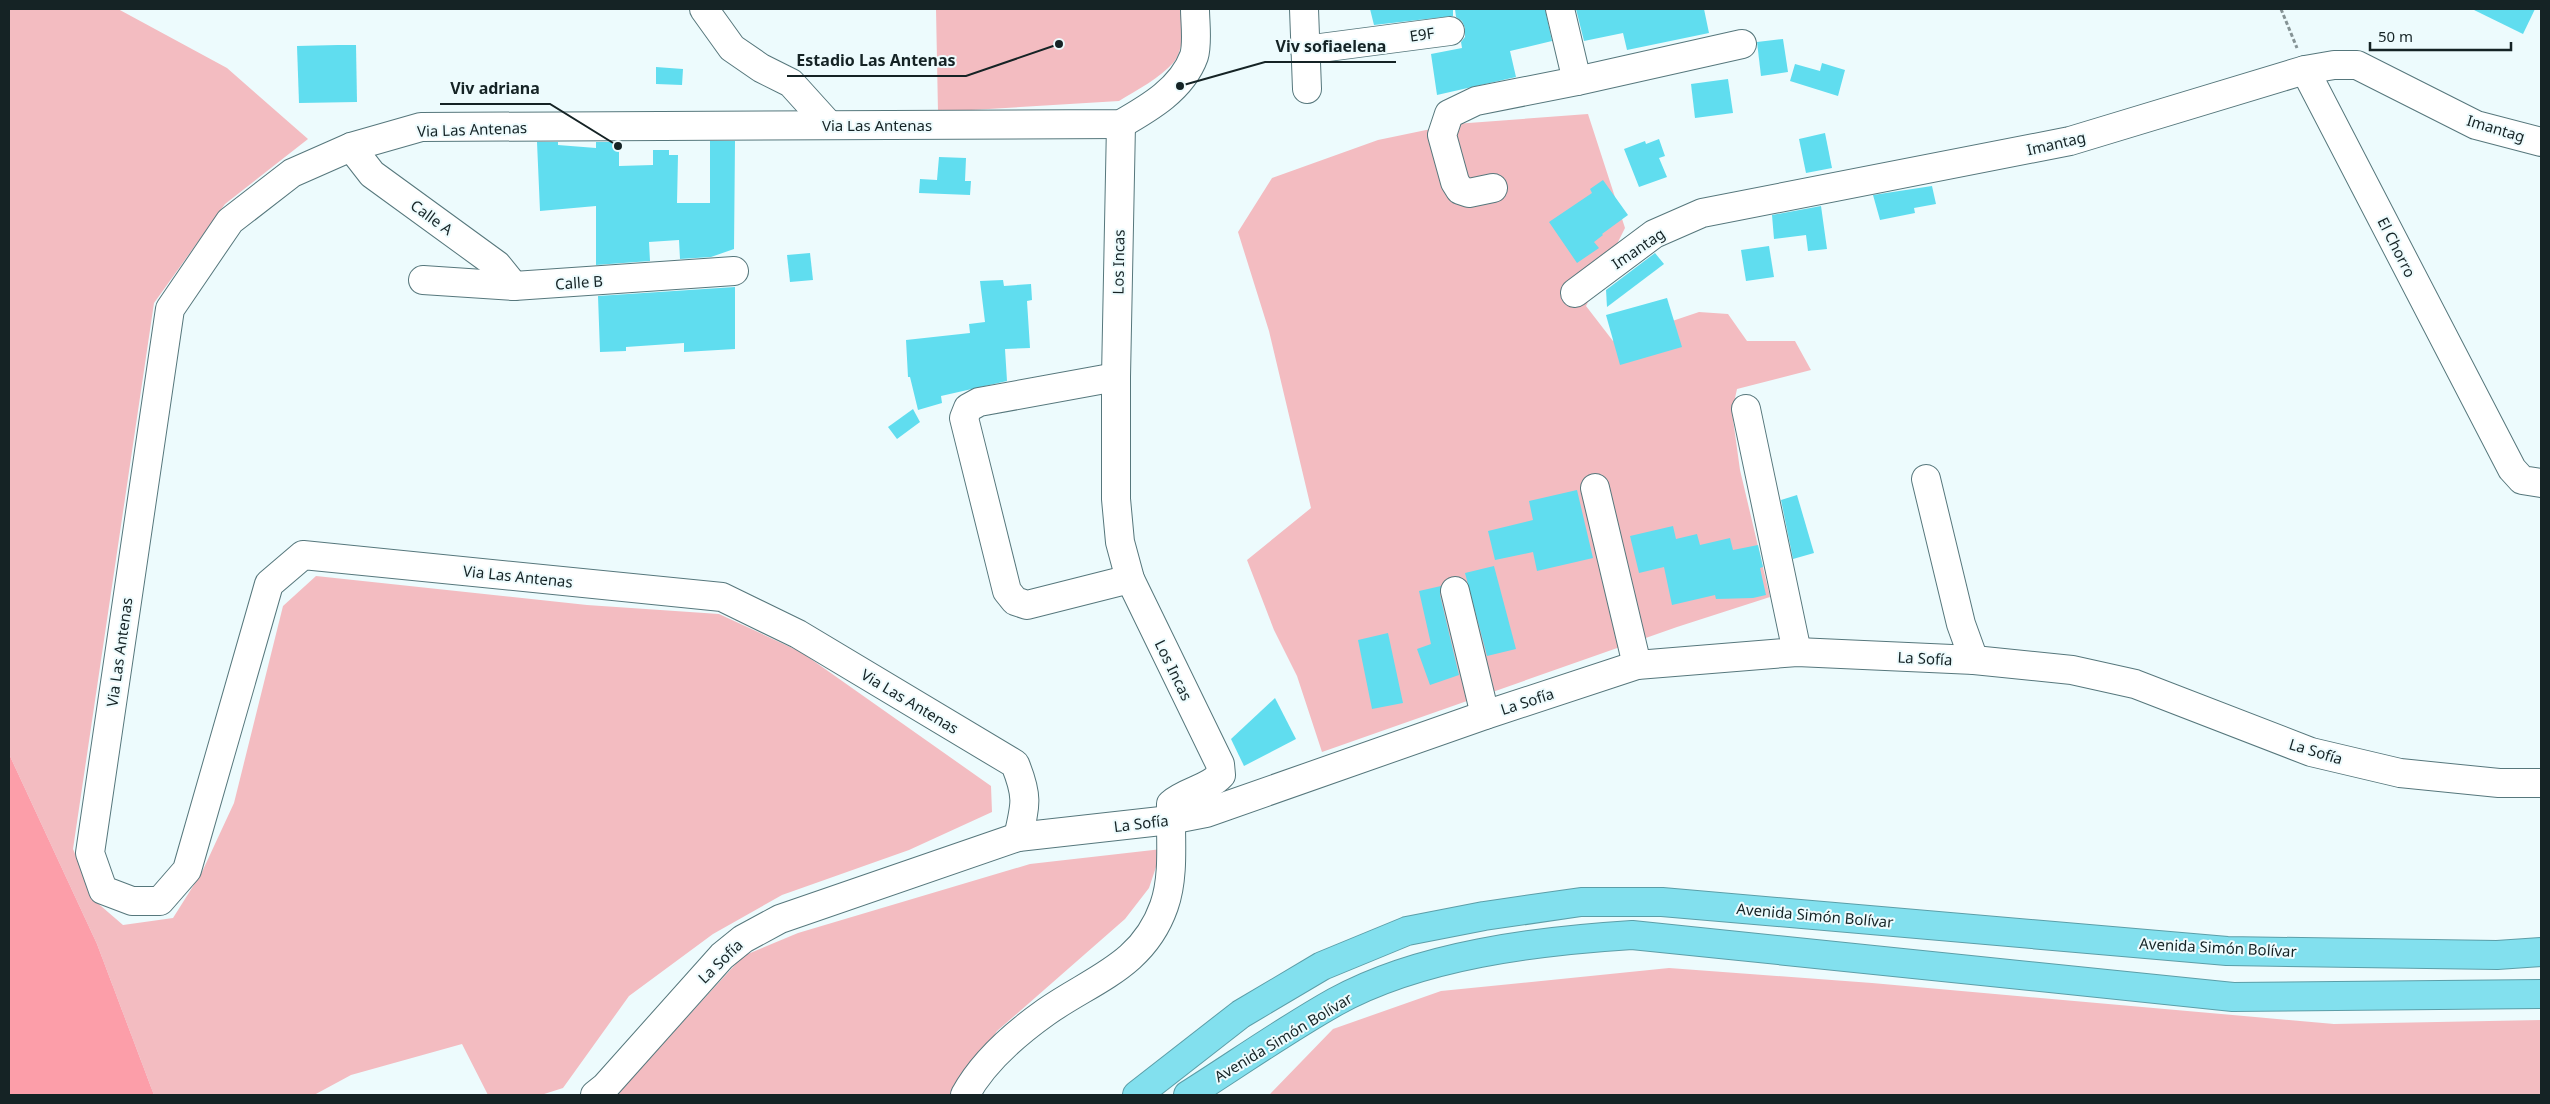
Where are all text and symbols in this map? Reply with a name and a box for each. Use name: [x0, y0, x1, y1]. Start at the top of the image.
scale bar: [2370, 20, 2511, 52]
street label: E9F: [1408, 22, 1436, 46]
text: 50 m: [2378, 26, 2413, 46]
callout: Viv sofiaelena: [1265, 31, 1396, 62]
text: Viv sofiaelena: [1276, 35, 1386, 57]
callout: Estadio Las Antenas: [787, 45, 966, 76]
text: Estadio Las Antenas: [796, 49, 956, 71]
callout: Viv adriana: [440, 73, 550, 104]
text: Viv adriana: [450, 77, 540, 99]
street label: Imantag: [2464, 110, 2528, 146]
street label: Via Las Antenas: [822, 115, 932, 135]
street label: Via Las Antenas: [417, 117, 527, 141]
street label: Imantag: [2025, 127, 2087, 159]
street label: Calle A: [407, 195, 457, 239]
street label: El Chorro: [2373, 213, 2421, 281]
street label: Imantag: [1608, 223, 1668, 273]
street label: Los Incas: [1107, 229, 1129, 295]
street label: Calle B: [554, 270, 604, 294]
street label: Via Las Antenas: [462, 560, 574, 592]
street label: Via Las Antenas: [101, 596, 137, 708]
street label: Los Incas: [1151, 636, 1197, 704]
street label: La Sofía: [1897, 647, 1953, 669]
street label: Via Las Antenas: [858, 664, 962, 738]
street label: La Sofía: [1498, 683, 1556, 719]
street label: La Sofía: [2287, 733, 2345, 769]
street label: La Sofía: [1113, 810, 1169, 836]
street label: Avenida Simón Bolívar: [1736, 898, 1894, 932]
street label: Avenida Simón Bolívar: [2139, 933, 2297, 961]
street label: La Sofía: [693, 935, 747, 987]
street label: Avenida Simón Bolívar: [1210, 988, 1356, 1086]

